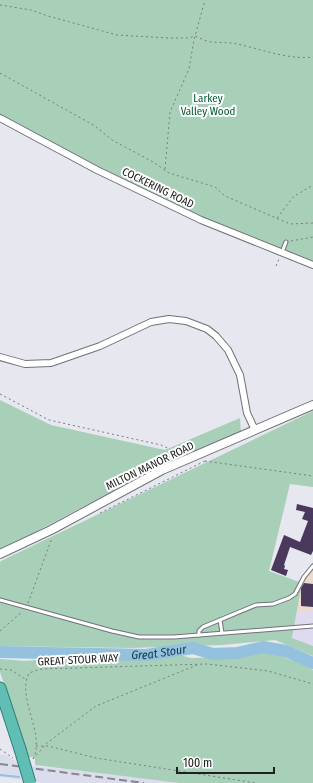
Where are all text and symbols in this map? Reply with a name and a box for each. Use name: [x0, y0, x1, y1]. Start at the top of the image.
park label: Larkey Valley Wood: [181, 92, 235, 118]
street label: COCKERING ROAD: [120, 165, 196, 211]
street label: MILTON MANOR ROAD: [104, 439, 196, 493]
water label: Great Stour: [131, 642, 188, 662]
street label: GREAT STOUR WAY: [37, 651, 119, 669]
scale bar: [177, 749, 274, 775]
text: 100 m: [183, 756, 212, 770]

